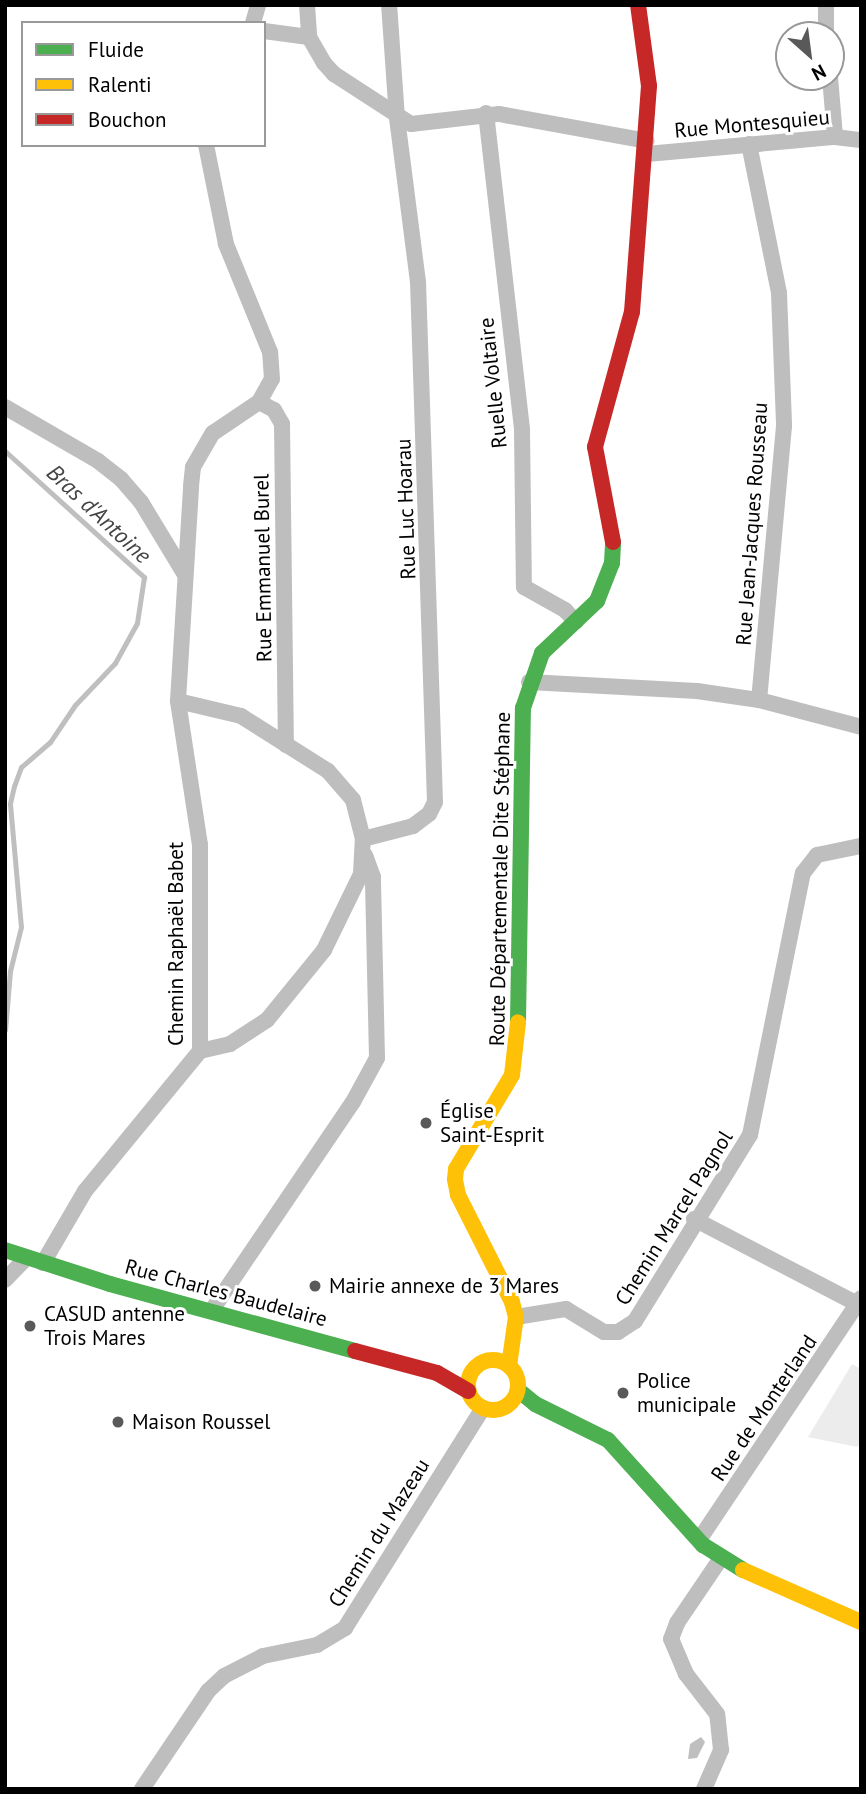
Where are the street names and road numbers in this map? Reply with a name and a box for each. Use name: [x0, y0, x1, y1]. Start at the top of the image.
street label: Rue Montesquieu: [673, 105, 831, 143]
street label: Ruelle Voltaire: [474, 316, 512, 450]
street label: Rue Jean-Jacques Rousseau: [731, 402, 773, 646]
street label: Rue Luc Hoarau: [391, 438, 421, 580]
street label: Rue Emmanuel Burel: [249, 474, 277, 662]
street label: Route Départementale Dite Stéphane: [484, 712, 516, 1046]
street label: Chemin Raphaël Babet: [163, 842, 189, 1046]
street label: Chemin Marcel Pagnol: [610, 1126, 738, 1310]
street label: Rue Charles Baudelaire: [122, 1254, 330, 1332]
street label: Rue de Monterland: [706, 1330, 822, 1486]
street label: Chemin du Mazeau: [323, 1454, 435, 1612]

